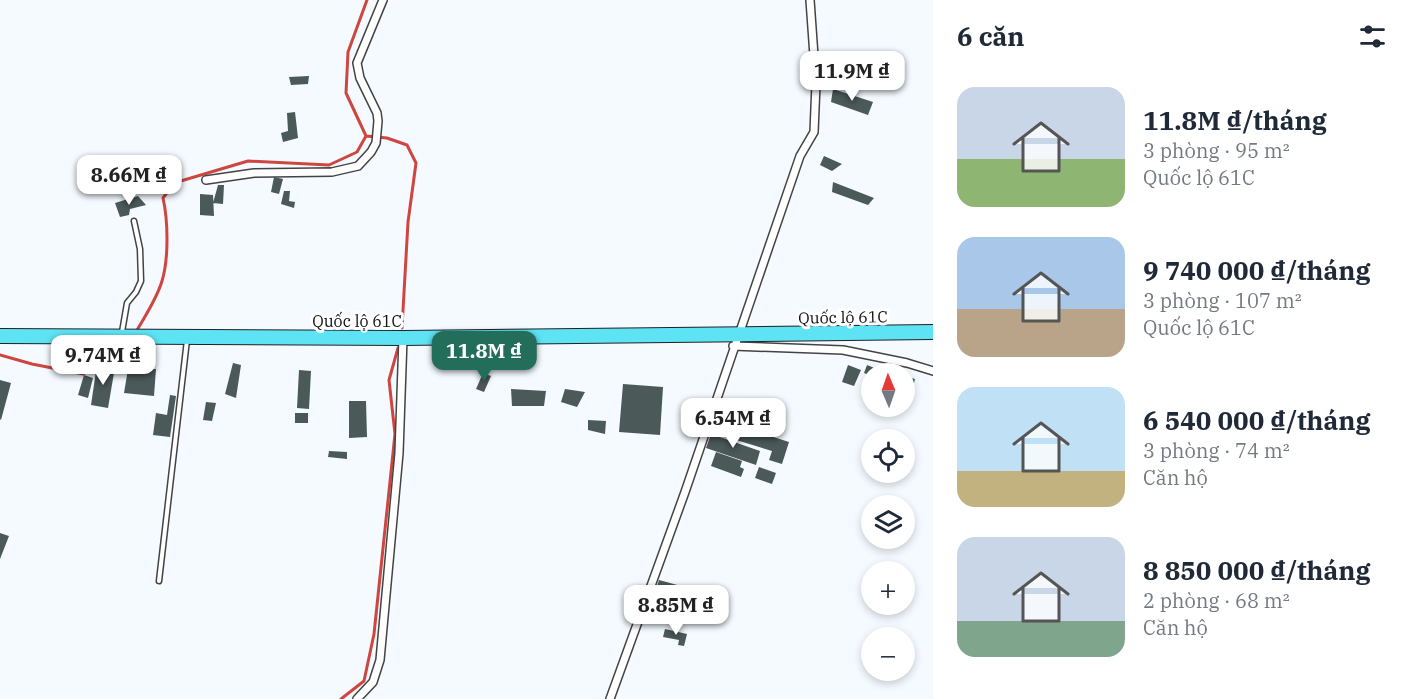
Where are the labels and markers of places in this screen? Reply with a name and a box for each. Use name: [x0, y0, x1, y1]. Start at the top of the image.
pin: 11.9M ₫: [797, 51, 907, 102]
pin: 8.66M ₫: [74, 155, 184, 206]
pin: 11.8M ₫: [429, 331, 539, 382]
pin: 9.74M ₫: [48, 335, 158, 386]
pin: 6.54M ₫: [678, 398, 788, 449]
pin: 8.85M ₫: [621, 585, 731, 636]

